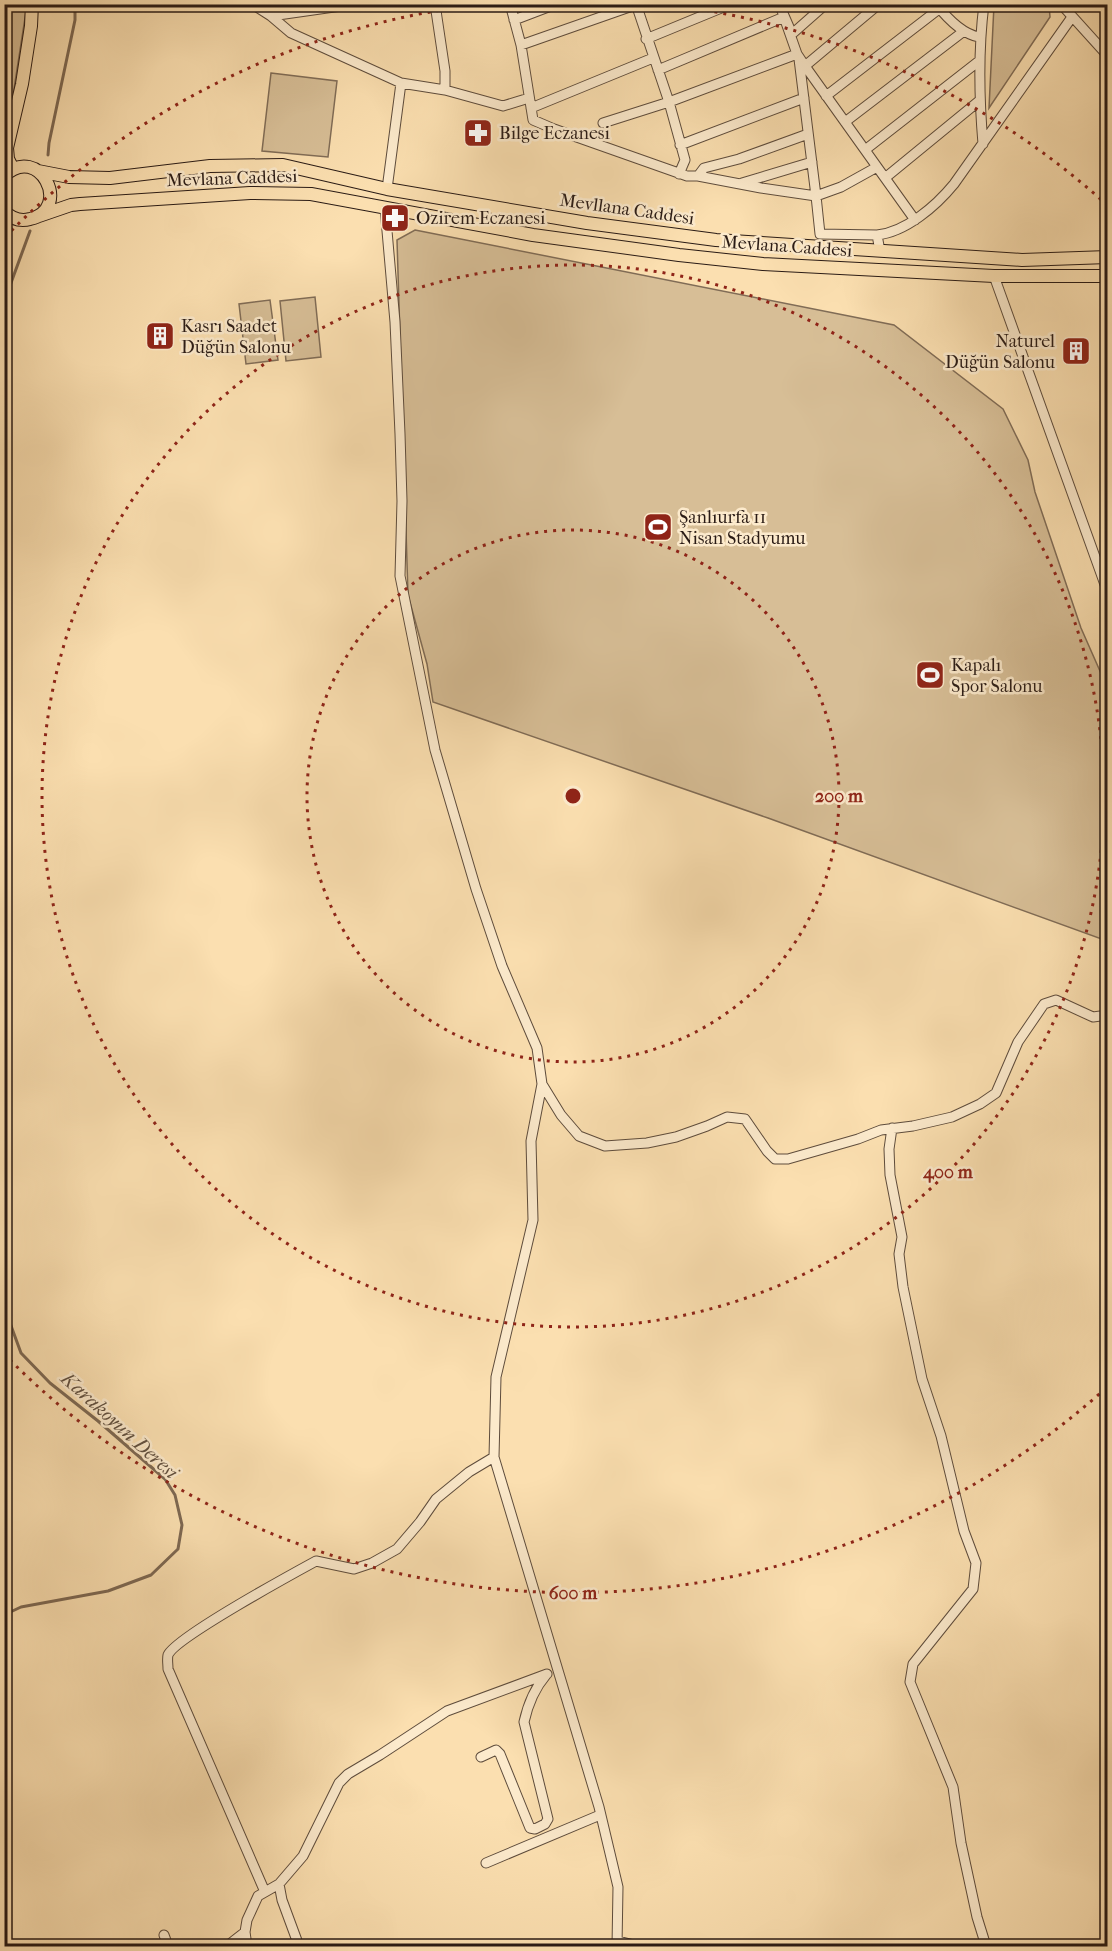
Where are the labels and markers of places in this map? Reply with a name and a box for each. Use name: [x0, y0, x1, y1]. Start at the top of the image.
pharmacy icon: Bilge Eczanesi: [462, 117, 494, 149]
place label: Bilge Eczanesi: [499, 123, 610, 144]
pharmacy icon: Ozirem Eczanesi: [379, 202, 411, 234]
place label: Ozirem Eczanesi: [416, 208, 546, 229]
place label: Kasrı Saadet Düğün Salonu: [181, 316, 291, 358]
building icon: Kasrı Saadet Düğün Salonu: [144, 320, 176, 352]
place label: Naturel Düğün Salonu: [945, 331, 1055, 373]
building icon: Naturel Düğün Salonu: [1060, 335, 1092, 367]
place label: Şanlıurfa 11 Nisan Stadyumu: [679, 507, 805, 549]
sports icon: Şanlıurfa 11 Nisan Stadyumu: [642, 511, 674, 543]
place label: Kapalı Spor Salonu: [951, 655, 1043, 697]
sports icon: Kapalı Spor Salonu: [914, 659, 946, 691]
centre of rings: [563, 786, 583, 806]

